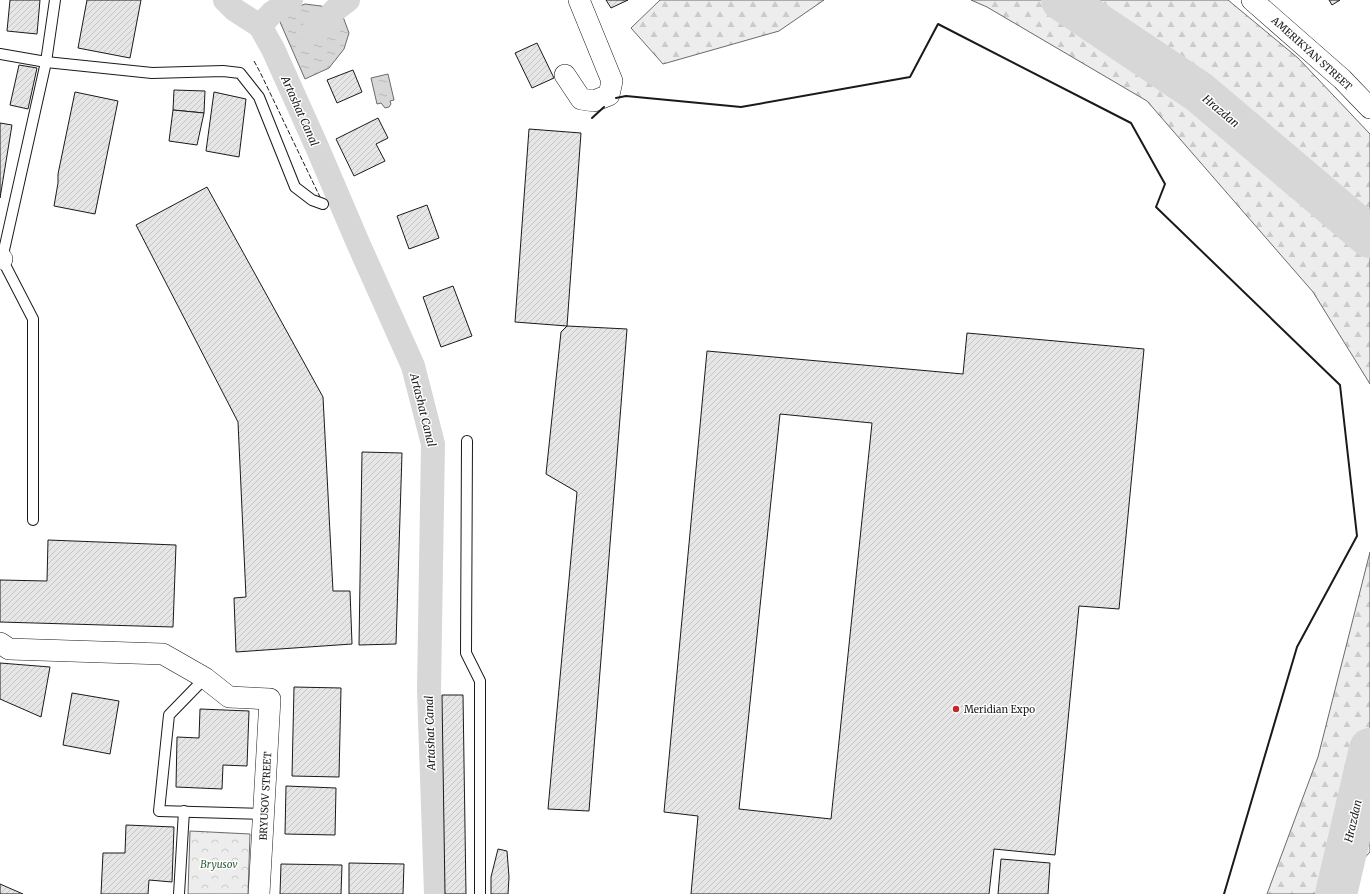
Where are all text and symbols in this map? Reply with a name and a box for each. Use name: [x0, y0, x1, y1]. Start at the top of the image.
street label: AMERIKYAN STREET: [1268, 13, 1355, 93]
water label: Artashat Canal: [278, 73, 322, 148]
water label: Hrazdan: [1199, 91, 1242, 131]
water label: Artashat Canal: [407, 371, 439, 448]
water label: Artashat Canal: [422, 695, 438, 772]
place label: Meridian Expo: [964, 703, 1035, 716]
marker: Meridian Expo: [951, 704, 961, 714]
street label: BRYUSOV STREET: [257, 751, 274, 841]
water label: Hrazdan: [1341, 798, 1365, 845]
park label: Bryusov: [200, 858, 238, 871]

